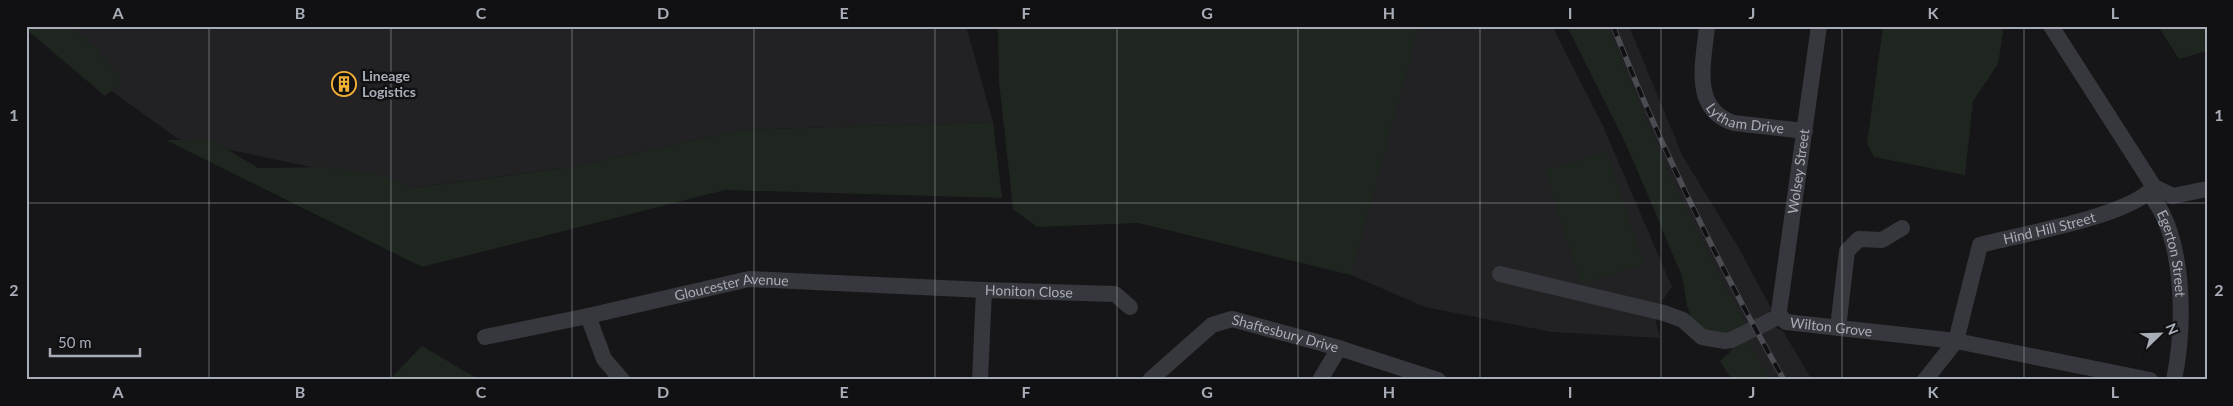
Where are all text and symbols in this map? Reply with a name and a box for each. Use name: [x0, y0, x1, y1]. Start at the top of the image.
text: A: [111, 3, 124, 22]
text: B: [295, 3, 305, 22]
text: C: [476, 3, 487, 22]
text: D: [657, 3, 669, 22]
text: E: [839, 3, 849, 22]
text: F: [1021, 3, 1031, 22]
text: G: [1201, 3, 1213, 22]
text: H: [1383, 3, 1395, 22]
text: I: [1568, 3, 1572, 22]
text: J: [1749, 3, 1755, 22]
text: K: [1928, 3, 1940, 22]
text: L: [2111, 3, 2120, 22]
place label: Lineage Logistics: [362, 67, 416, 100]
building icon: Lineage Logistics: [331, 71, 357, 97]
street label: Lytham Drive: [1703, 100, 1785, 137]
text: 1: [9, 105, 19, 124]
text: 1: [2214, 105, 2224, 124]
street label: Wolsey Street: [1784, 128, 1812, 215]
street label: Egerton Street: [2154, 207, 2189, 297]
street label: Hind Hill Street: [2001, 208, 2097, 247]
street label: Gloucester Avenue: [673, 269, 789, 304]
text: 2: [9, 280, 19, 299]
text: 2: [2214, 280, 2224, 299]
street label: Honiton Close: [985, 281, 1073, 301]
north arrow: [2136, 308, 2186, 358]
street label: Shaftesbury Drive: [1230, 310, 1341, 356]
street label: Wilton Grove: [1789, 314, 1873, 340]
text: N: [2162, 320, 2182, 337]
scale bar: [50, 326, 140, 358]
text: 50 m: [58, 333, 92, 351]
text: A: [111, 382, 124, 401]
text: B: [295, 382, 305, 401]
text: C: [476, 382, 487, 401]
text: D: [657, 382, 669, 401]
text: E: [839, 382, 849, 401]
text: F: [1021, 382, 1031, 401]
text: G: [1201, 382, 1213, 401]
text: H: [1383, 382, 1395, 401]
text: I: [1568, 382, 1572, 401]
text: J: [1749, 382, 1755, 401]
text: K: [1928, 382, 1940, 401]
text: L: [2111, 382, 2120, 401]

